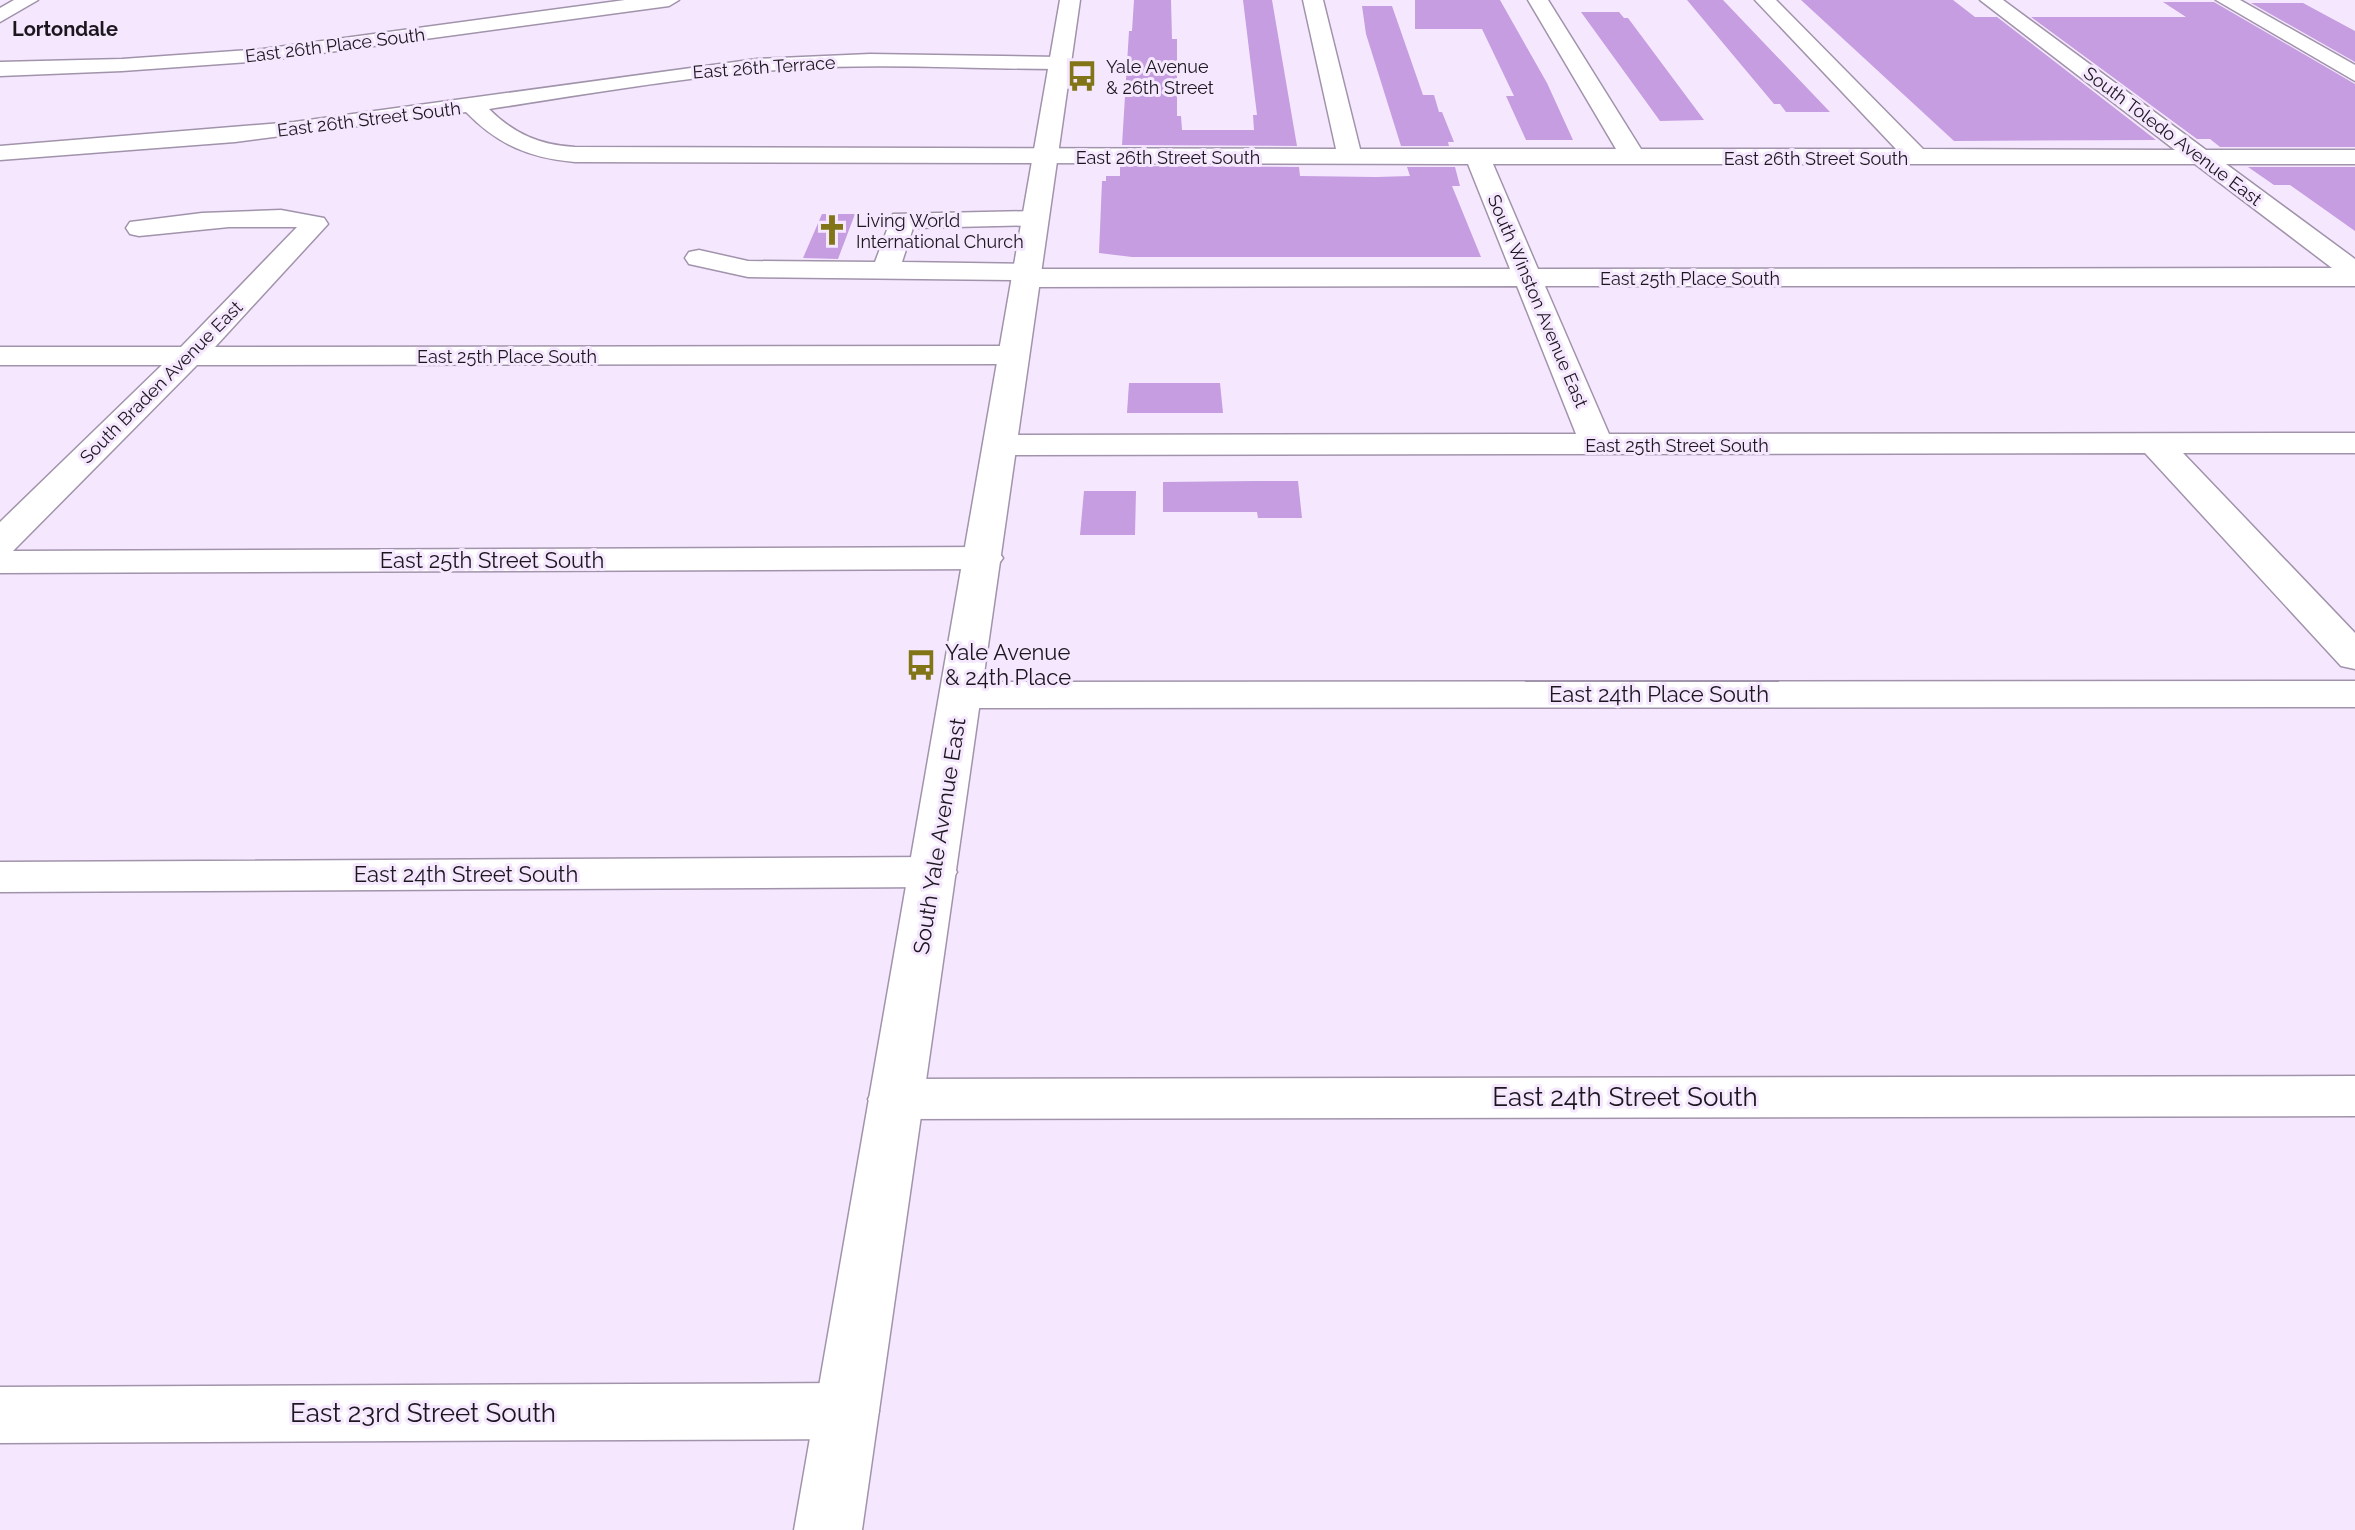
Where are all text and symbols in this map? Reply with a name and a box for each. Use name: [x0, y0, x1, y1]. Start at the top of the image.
district label: Lortondale: [12, 17, 118, 41]
street label: East 26th Place South: [244, 24, 426, 66]
street label: East 26th Terrace: [692, 52, 837, 82]
place label: Yale Avenue & 26th Street: [1106, 56, 1214, 98]
bus stop icon: Yale Avenue & 26th Street: [1065, 59, 1099, 93]
street label: South Toledo Avenue East: [2080, 62, 2266, 210]
street label: East 26th Street South: [276, 97, 462, 141]
street label: East 26th Street South: [1076, 147, 1260, 168]
street label: East 26th Street South: [1724, 148, 1908, 169]
street label: South Winston Avenue East: [1484, 191, 1592, 411]
place label: Living World International Church: [856, 210, 1024, 252]
church icon: Living World International Church: [815, 213, 849, 247]
street label: East 25th Place South: [1600, 268, 1780, 289]
street label: South Braden Avenue East: [75, 296, 247, 468]
street label: East 25th Place South: [417, 346, 597, 367]
street label: East 25th Street South: [1585, 435, 1769, 456]
street label: East 25th Street South: [380, 547, 604, 573]
place label: Yale Avenue & 24th Place: [945, 639, 1071, 690]
bus stop icon: Yale Avenue & 24th Place: [904, 648, 938, 682]
street label: East 24th Place South: [1549, 681, 1769, 707]
street label: South Yale Avenue East: [907, 715, 971, 956]
street label: East 24th Street South: [354, 861, 578, 887]
street label: East 24th Street South: [1492, 1082, 1758, 1112]
street label: East 23rd Street South: [290, 1398, 556, 1428]

